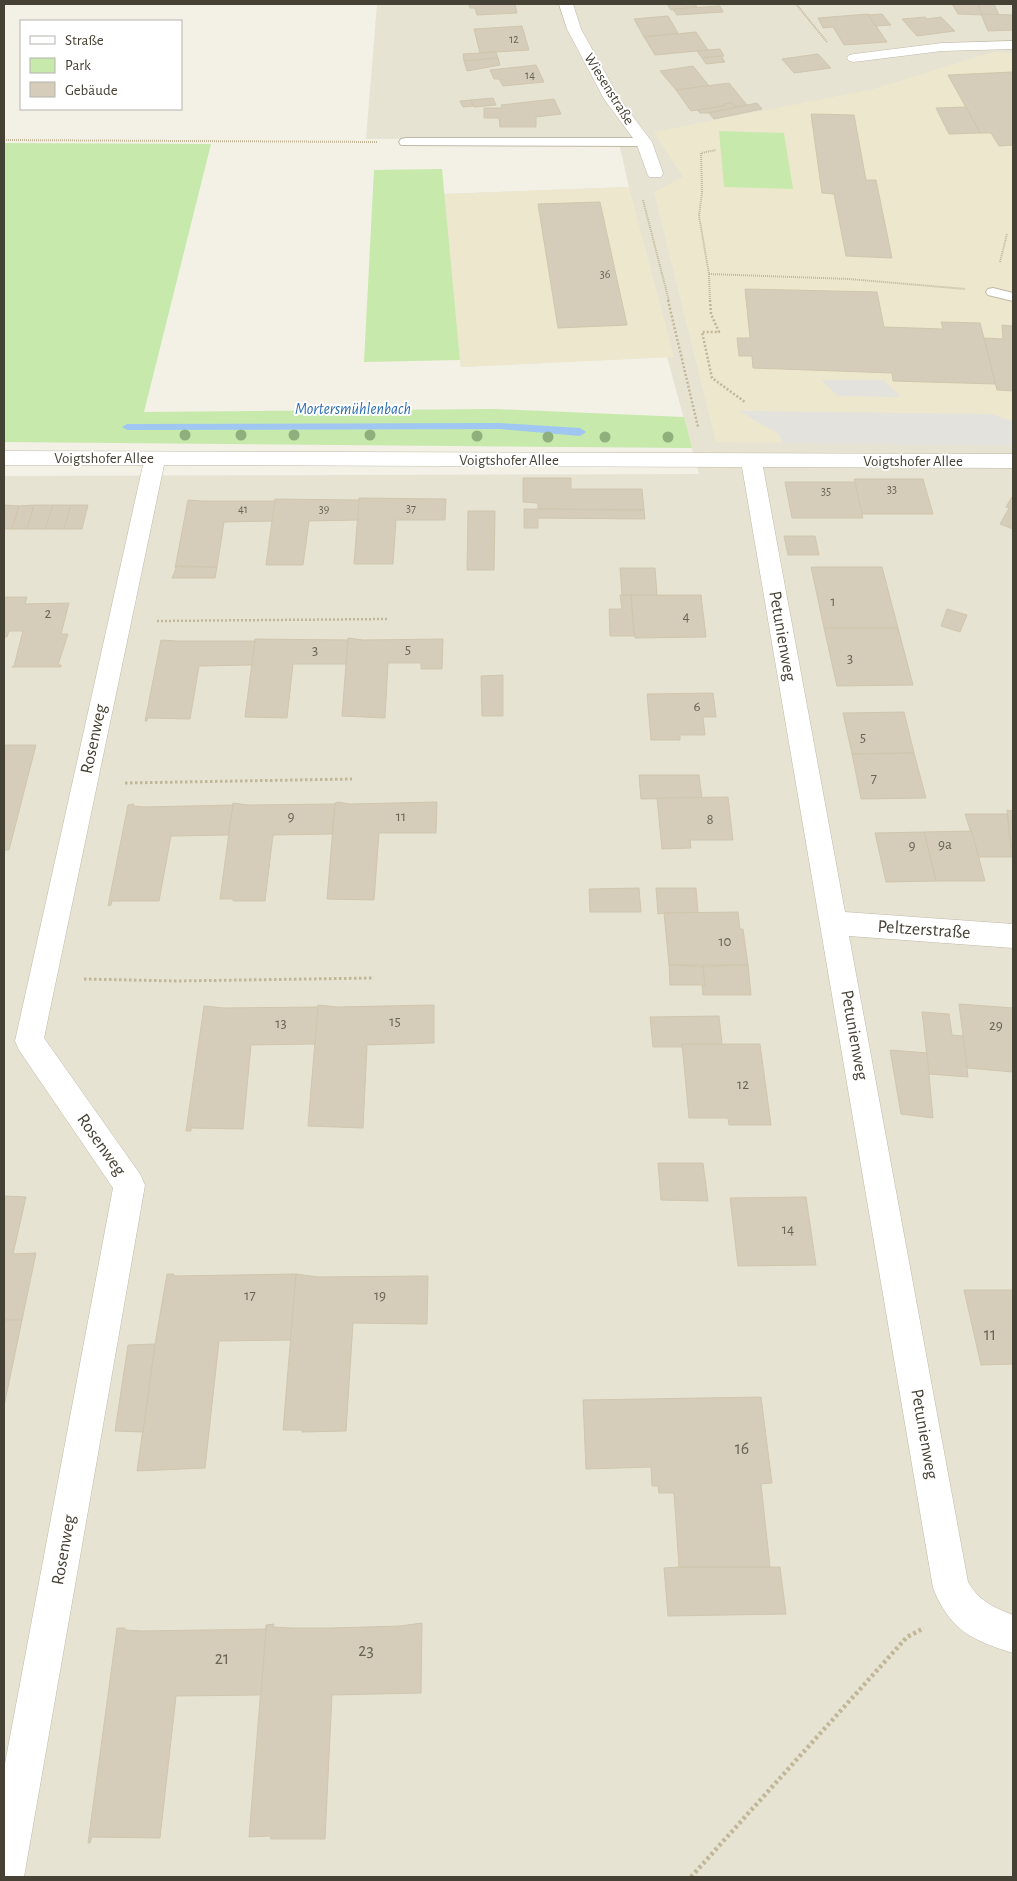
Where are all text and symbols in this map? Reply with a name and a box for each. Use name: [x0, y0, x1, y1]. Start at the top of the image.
legend: [20, 20, 182, 110]
text: Straße: [65, 33, 104, 48]
house number: 12: [509, 33, 519, 45]
street label: Wiesenstraße: [581, 51, 637, 128]
text: Park: [65, 58, 91, 73]
house number: 14: [525, 69, 535, 81]
text: Gebäude: [65, 83, 118, 98]
house number: 36: [600, 268, 611, 280]
water label: Mortersmühlenbach: [295, 401, 411, 417]
street label: Voigtshofer Allee: [54, 451, 154, 466]
street label: Voigtshofer Allee: [459, 453, 559, 468]
street label: Voigtshofer Allee: [863, 454, 963, 469]
house number: 33: [887, 483, 897, 495]
house number: 35: [821, 485, 831, 497]
house number: 37: [406, 502, 416, 514]
house number: 41: [238, 503, 248, 515]
house number: 39: [319, 503, 330, 515]
street label: Petunienweg: [765, 589, 799, 683]
house number: 1: [830, 594, 836, 609]
house number: 2: [45, 606, 52, 621]
house number: 4: [682, 609, 690, 624]
house number: 5: [405, 642, 411, 657]
house number: 3: [312, 643, 318, 658]
house number: 3: [847, 651, 853, 666]
house number: 6: [693, 699, 701, 714]
street label: Rosenweg: [78, 702, 110, 776]
house number: 5: [860, 730, 866, 745]
house number: 7: [871, 771, 877, 786]
house number: 9: [287, 809, 295, 824]
house number: 11: [396, 809, 406, 824]
house number: 8: [706, 812, 714, 827]
house number: 9a: [938, 837, 952, 852]
house number: 9: [908, 838, 916, 853]
street label: Peltzerstraße: [877, 918, 971, 942]
house number: 10: [718, 934, 732, 949]
street label: Petunienweg: [837, 988, 871, 1082]
house number: 15: [389, 1014, 401, 1029]
house number: 13: [275, 1016, 287, 1031]
house number: 29: [989, 1018, 1003, 1033]
house number: 12: [737, 1077, 749, 1092]
street label: Rosenweg: [73, 1111, 129, 1179]
house number: 14: [782, 1222, 794, 1237]
house number: 17: [244, 1288, 256, 1303]
house number: 19: [374, 1288, 386, 1303]
house number: 11: [984, 1326, 996, 1344]
street label: Petunienweg: [907, 1387, 941, 1481]
house number: 16: [735, 1440, 749, 1458]
street label: Rosenweg: [49, 1513, 79, 1586]
house number: 23: [358, 1642, 374, 1660]
house number: 21: [215, 1650, 229, 1668]

